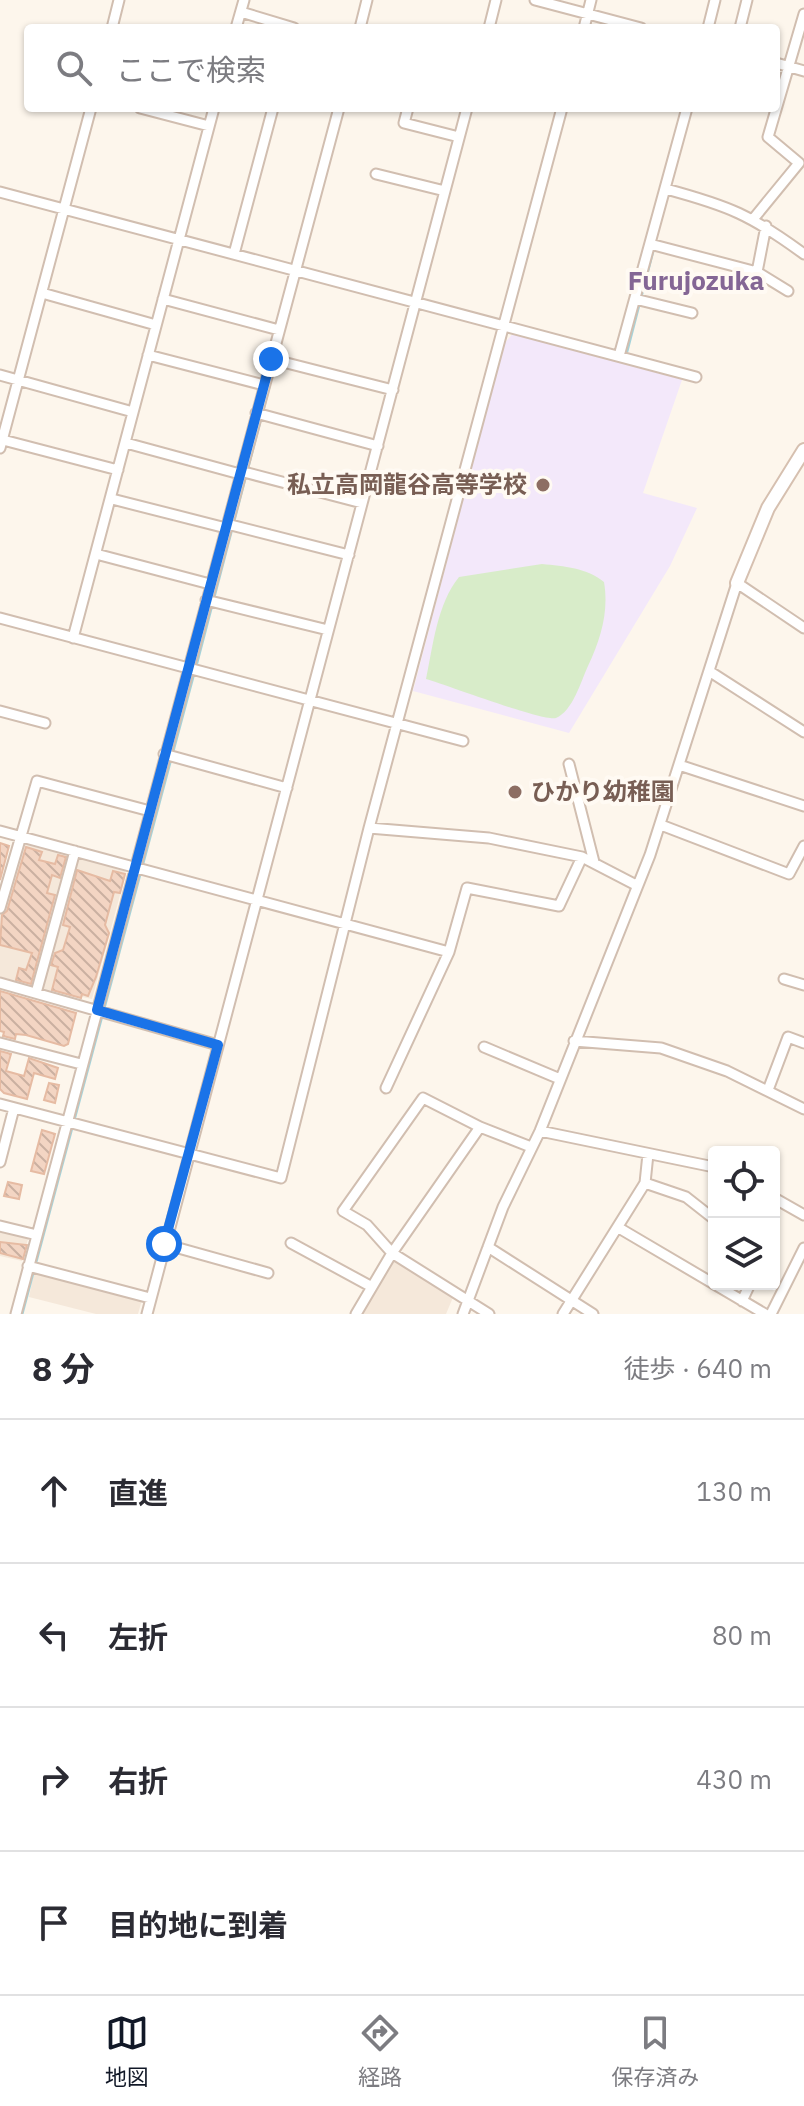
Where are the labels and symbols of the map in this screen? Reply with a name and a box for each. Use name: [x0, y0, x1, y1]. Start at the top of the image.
district label: Furujozuka: [628, 263, 765, 297]
route end: [253, 341, 289, 377]
place label: 私立高岡龍谷高等学校: [287, 468, 527, 500]
marker: 私立高岡龍谷高等学校: [534, 476, 552, 494]
place label: ひかり幼稚園: [531, 775, 675, 807]
marker: ひかり幼稚園: [506, 783, 524, 801]
route start: [146, 1226, 182, 1262]

